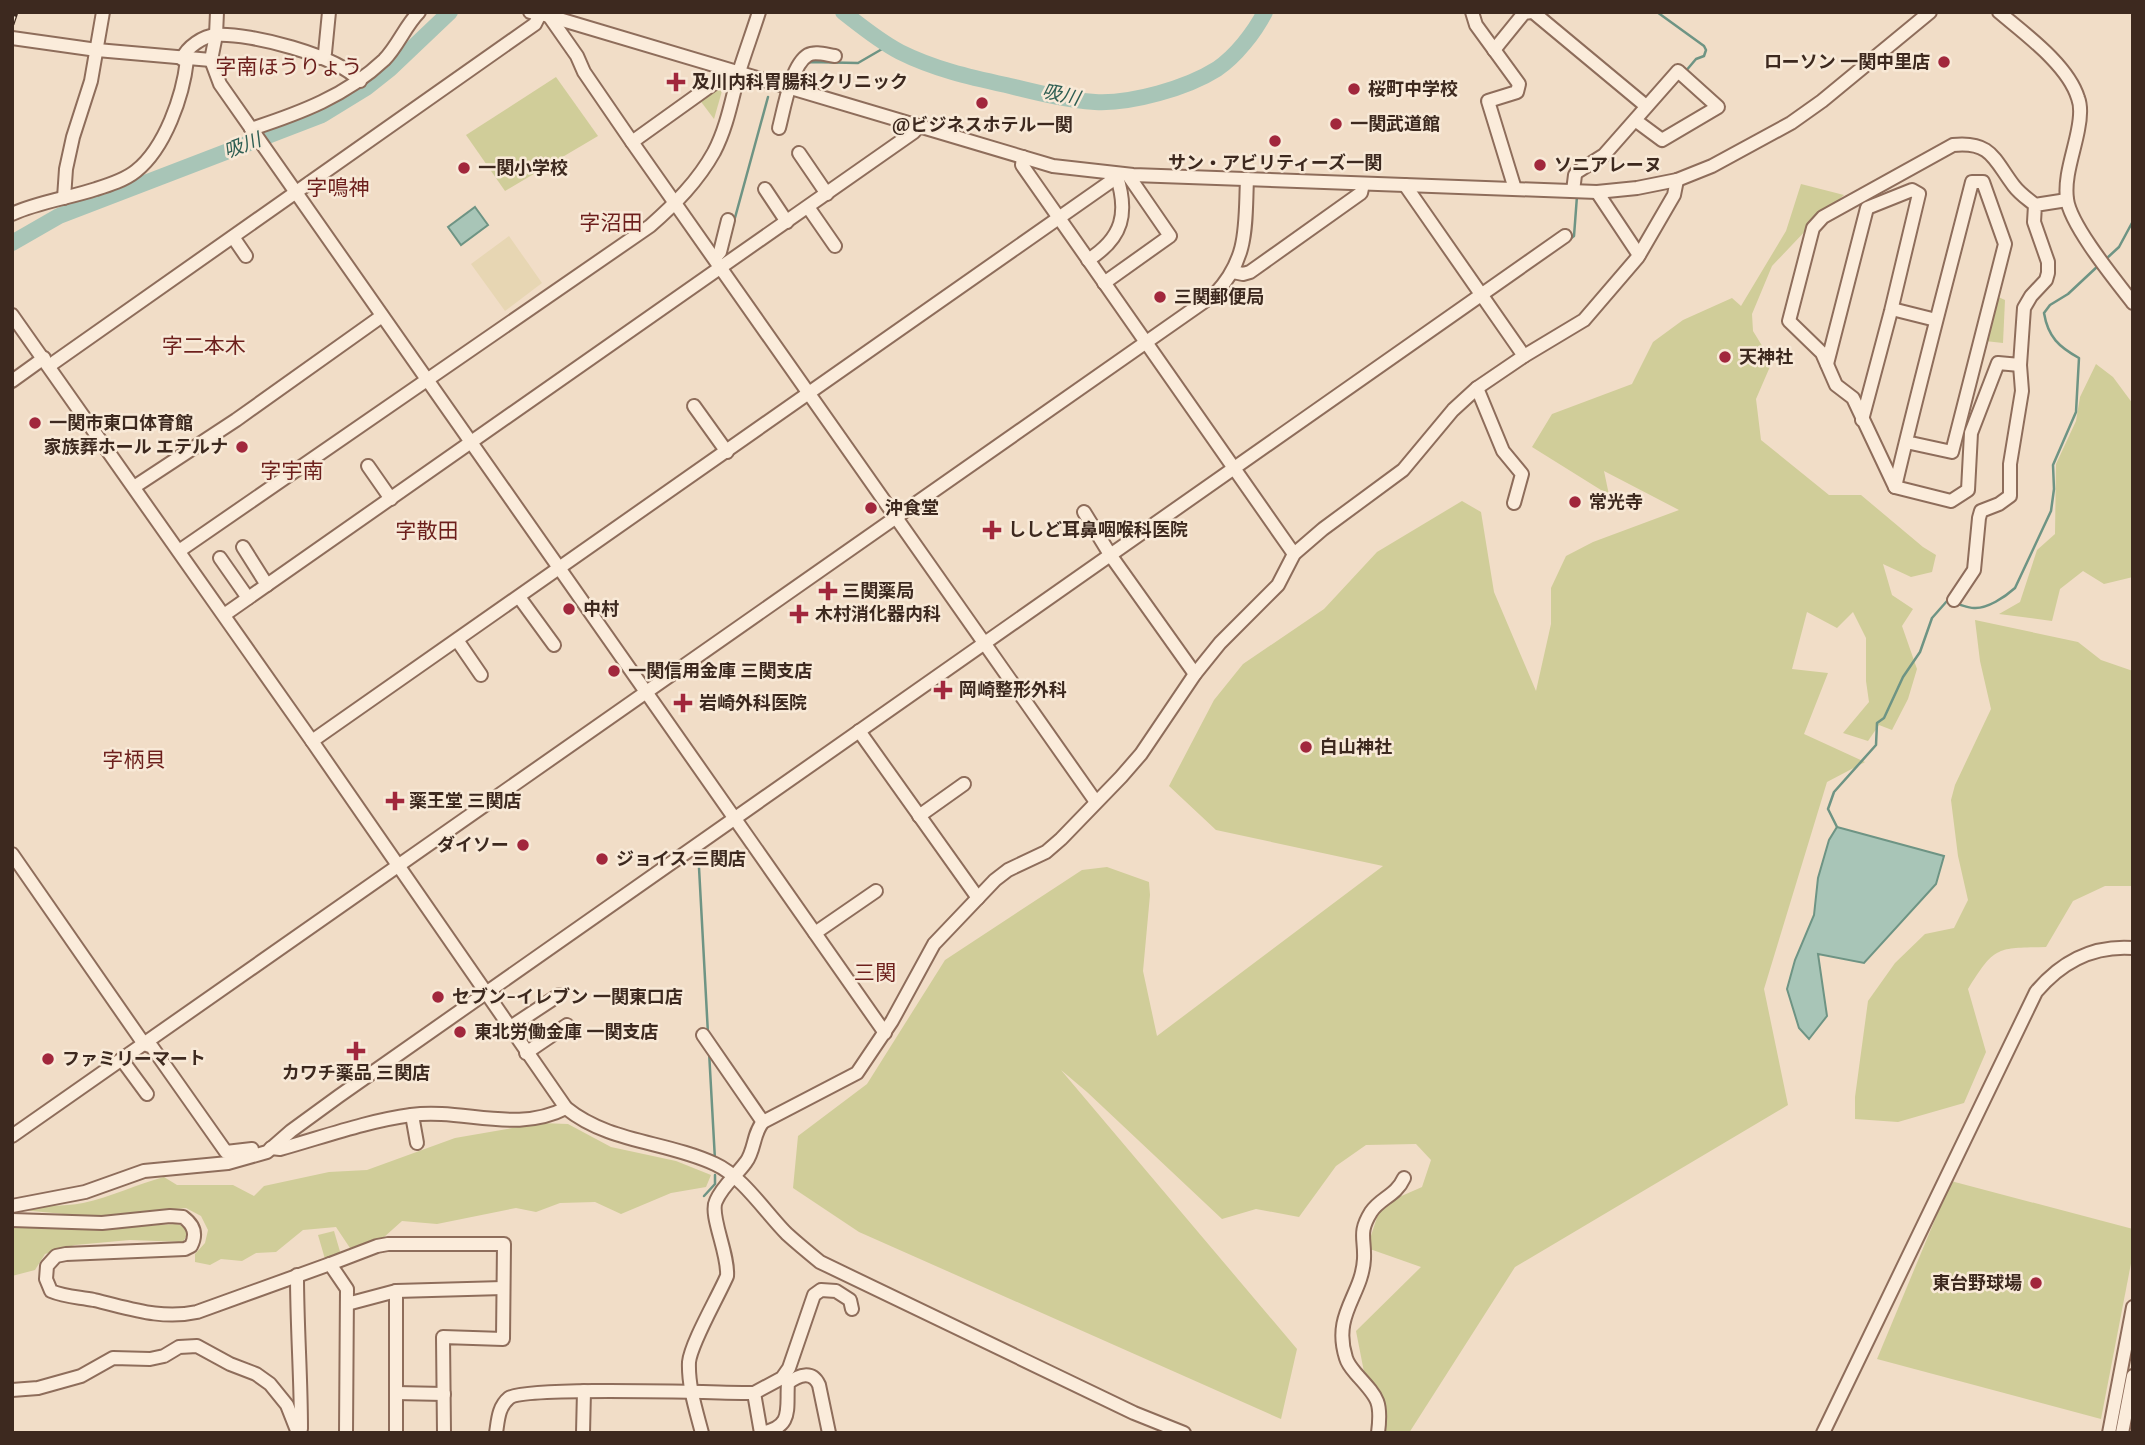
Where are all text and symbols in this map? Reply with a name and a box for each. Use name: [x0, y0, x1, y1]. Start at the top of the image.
place label: ローソン 一関中里店: [1764, 50, 1930, 73]
district label: 字南ほうりょう: [216, 53, 363, 80]
marker: ローソン 一関中里店: [1936, 54, 1952, 70]
place label: 及川内科胃腸科クリニック: [692, 70, 908, 93]
marker: 及川内科胃腸科クリニック: [666, 72, 686, 92]
place label: 桜町中学校: [1368, 77, 1458, 100]
water label: 吸川: [1040, 78, 1084, 110]
marker: 桜町中学校: [1346, 81, 1362, 97]
marker: @ビジネスホテル一関: [974, 95, 990, 111]
place label: 一関武道館: [1350, 112, 1440, 135]
place label: @ビジネスホテル一関: [891, 113, 1073, 136]
marker: 一関武道館: [1328, 116, 1344, 132]
water label: 吸川: [220, 126, 266, 163]
marker: サン・アビリティーズ一関: [1267, 133, 1283, 149]
place label: サン・アビリティーズ一関: [1168, 151, 1382, 174]
place label: ソニアレーヌ: [1554, 153, 1662, 176]
place label: 一関小学校: [478, 156, 568, 179]
marker: ソニアレーヌ: [1532, 157, 1548, 173]
marker: 一関小学校: [456, 160, 472, 176]
district label: 字鳴神: [307, 174, 370, 201]
district label: 字沼田: [580, 209, 643, 236]
place label: 三関郵便局: [1174, 285, 1264, 308]
marker: 三関郵便局: [1152, 289, 1168, 305]
district label: 字二本木: [162, 332, 246, 359]
place label: 天神社: [1739, 345, 1793, 368]
marker: 天神社: [1717, 349, 1733, 365]
place label: 一関市東口体育館: [49, 411, 193, 434]
marker: 一関市東口体育館: [27, 415, 43, 431]
place label: 家族葬ホール エテルナ: [44, 435, 228, 458]
marker: 家族葬ホール エテルナ: [234, 439, 250, 455]
district label: 字宇南: [261, 457, 324, 484]
place label: 常光寺: [1589, 490, 1643, 513]
marker: 常光寺: [1567, 494, 1583, 510]
place label: 沖食堂: [885, 496, 939, 519]
marker: 沖食堂: [863, 500, 879, 516]
district label: 字散田: [396, 517, 459, 544]
place label: ししど耳鼻咽喉科医院: [1008, 518, 1188, 541]
marker: ししど耳鼻咽喉科医院: [982, 520, 1002, 540]
place label: 三関薬局: [842, 579, 914, 602]
marker: 三関薬局: [820, 583, 836, 599]
place label: 中村: [583, 597, 619, 620]
marker: 中村: [561, 601, 577, 617]
place label: 木村消化器内科: [815, 602, 941, 625]
marker: 木村消化器内科: [789, 604, 809, 624]
place label: 一関信用金庫 三関支店: [628, 659, 812, 682]
marker: 一関信用金庫 三関支店: [606, 663, 622, 679]
place label: 岡崎整形外科: [959, 678, 1067, 701]
marker: 岡崎整形外科: [933, 680, 953, 700]
place label: 岩崎外科医院: [699, 691, 807, 714]
marker: 岩崎外科医院: [673, 693, 693, 713]
place label: 白山神社: [1320, 735, 1392, 758]
marker: 白山神社: [1298, 739, 1314, 755]
district label: 字柄貝: [103, 746, 166, 773]
place label: 薬王堂 三関店: [409, 789, 521, 812]
marker: 薬王堂 三関店: [387, 793, 403, 809]
place label: ダイソー: [437, 833, 509, 856]
marker: ダイソー: [515, 837, 531, 853]
place label: ジョイス 三関店: [616, 847, 746, 870]
marker: ジョイス 三関店: [594, 851, 610, 867]
district label: 三関: [854, 959, 896, 986]
place label: セブン-イレブン 一関東口店: [452, 985, 683, 1008]
marker: セブン-イレブン 一関東口店: [430, 989, 446, 1005]
place label: 東北労働金庫 一関支店: [474, 1020, 658, 1043]
marker: 東北労働金庫 一関支店: [452, 1024, 468, 1040]
marker: カワチ薬品 三関店: [348, 1043, 364, 1059]
place label: ファミリーマート: [62, 1047, 206, 1070]
marker: ファミリーマート: [40, 1051, 56, 1067]
place label: カワチ薬品 三関店: [282, 1061, 430, 1084]
place label: 東台野球場: [1932, 1271, 2022, 1294]
marker: 東台野球場: [2028, 1275, 2044, 1291]

